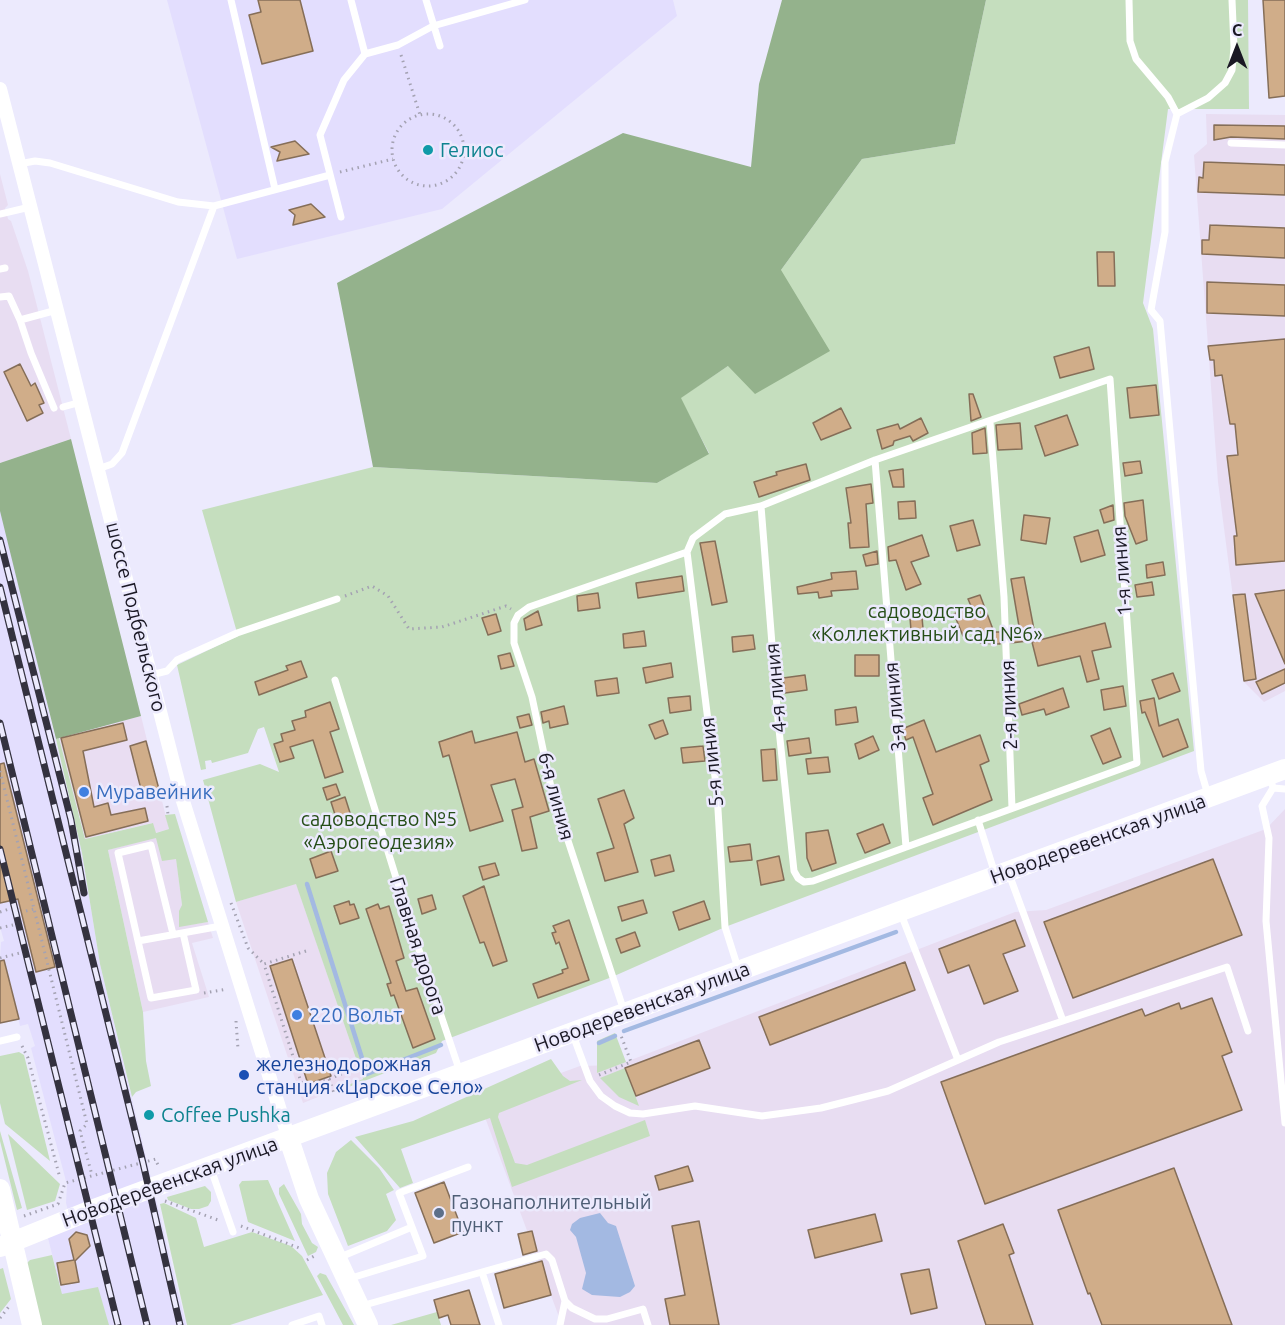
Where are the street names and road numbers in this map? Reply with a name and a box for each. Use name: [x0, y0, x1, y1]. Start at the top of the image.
street label: шоссе Подбельского: [101, 520, 171, 714]
street label: 1-я линия: [1107, 525, 1137, 617]
street label: 4-я линия: [760, 642, 792, 734]
street label: 2-я линия: [995, 659, 1023, 751]
street label: 3-я линия: [879, 661, 911, 753]
street label: 5-я линия: [695, 716, 729, 808]
street label: 6-я линия: [533, 749, 579, 843]
street label: Новодеревенская улица: [987, 789, 1209, 889]
street label: Главная дорога: [384, 874, 452, 1018]
street label: Новодеревенская улица: [531, 957, 753, 1057]
street label: Новодеревенская улица: [59, 1132, 281, 1232]

